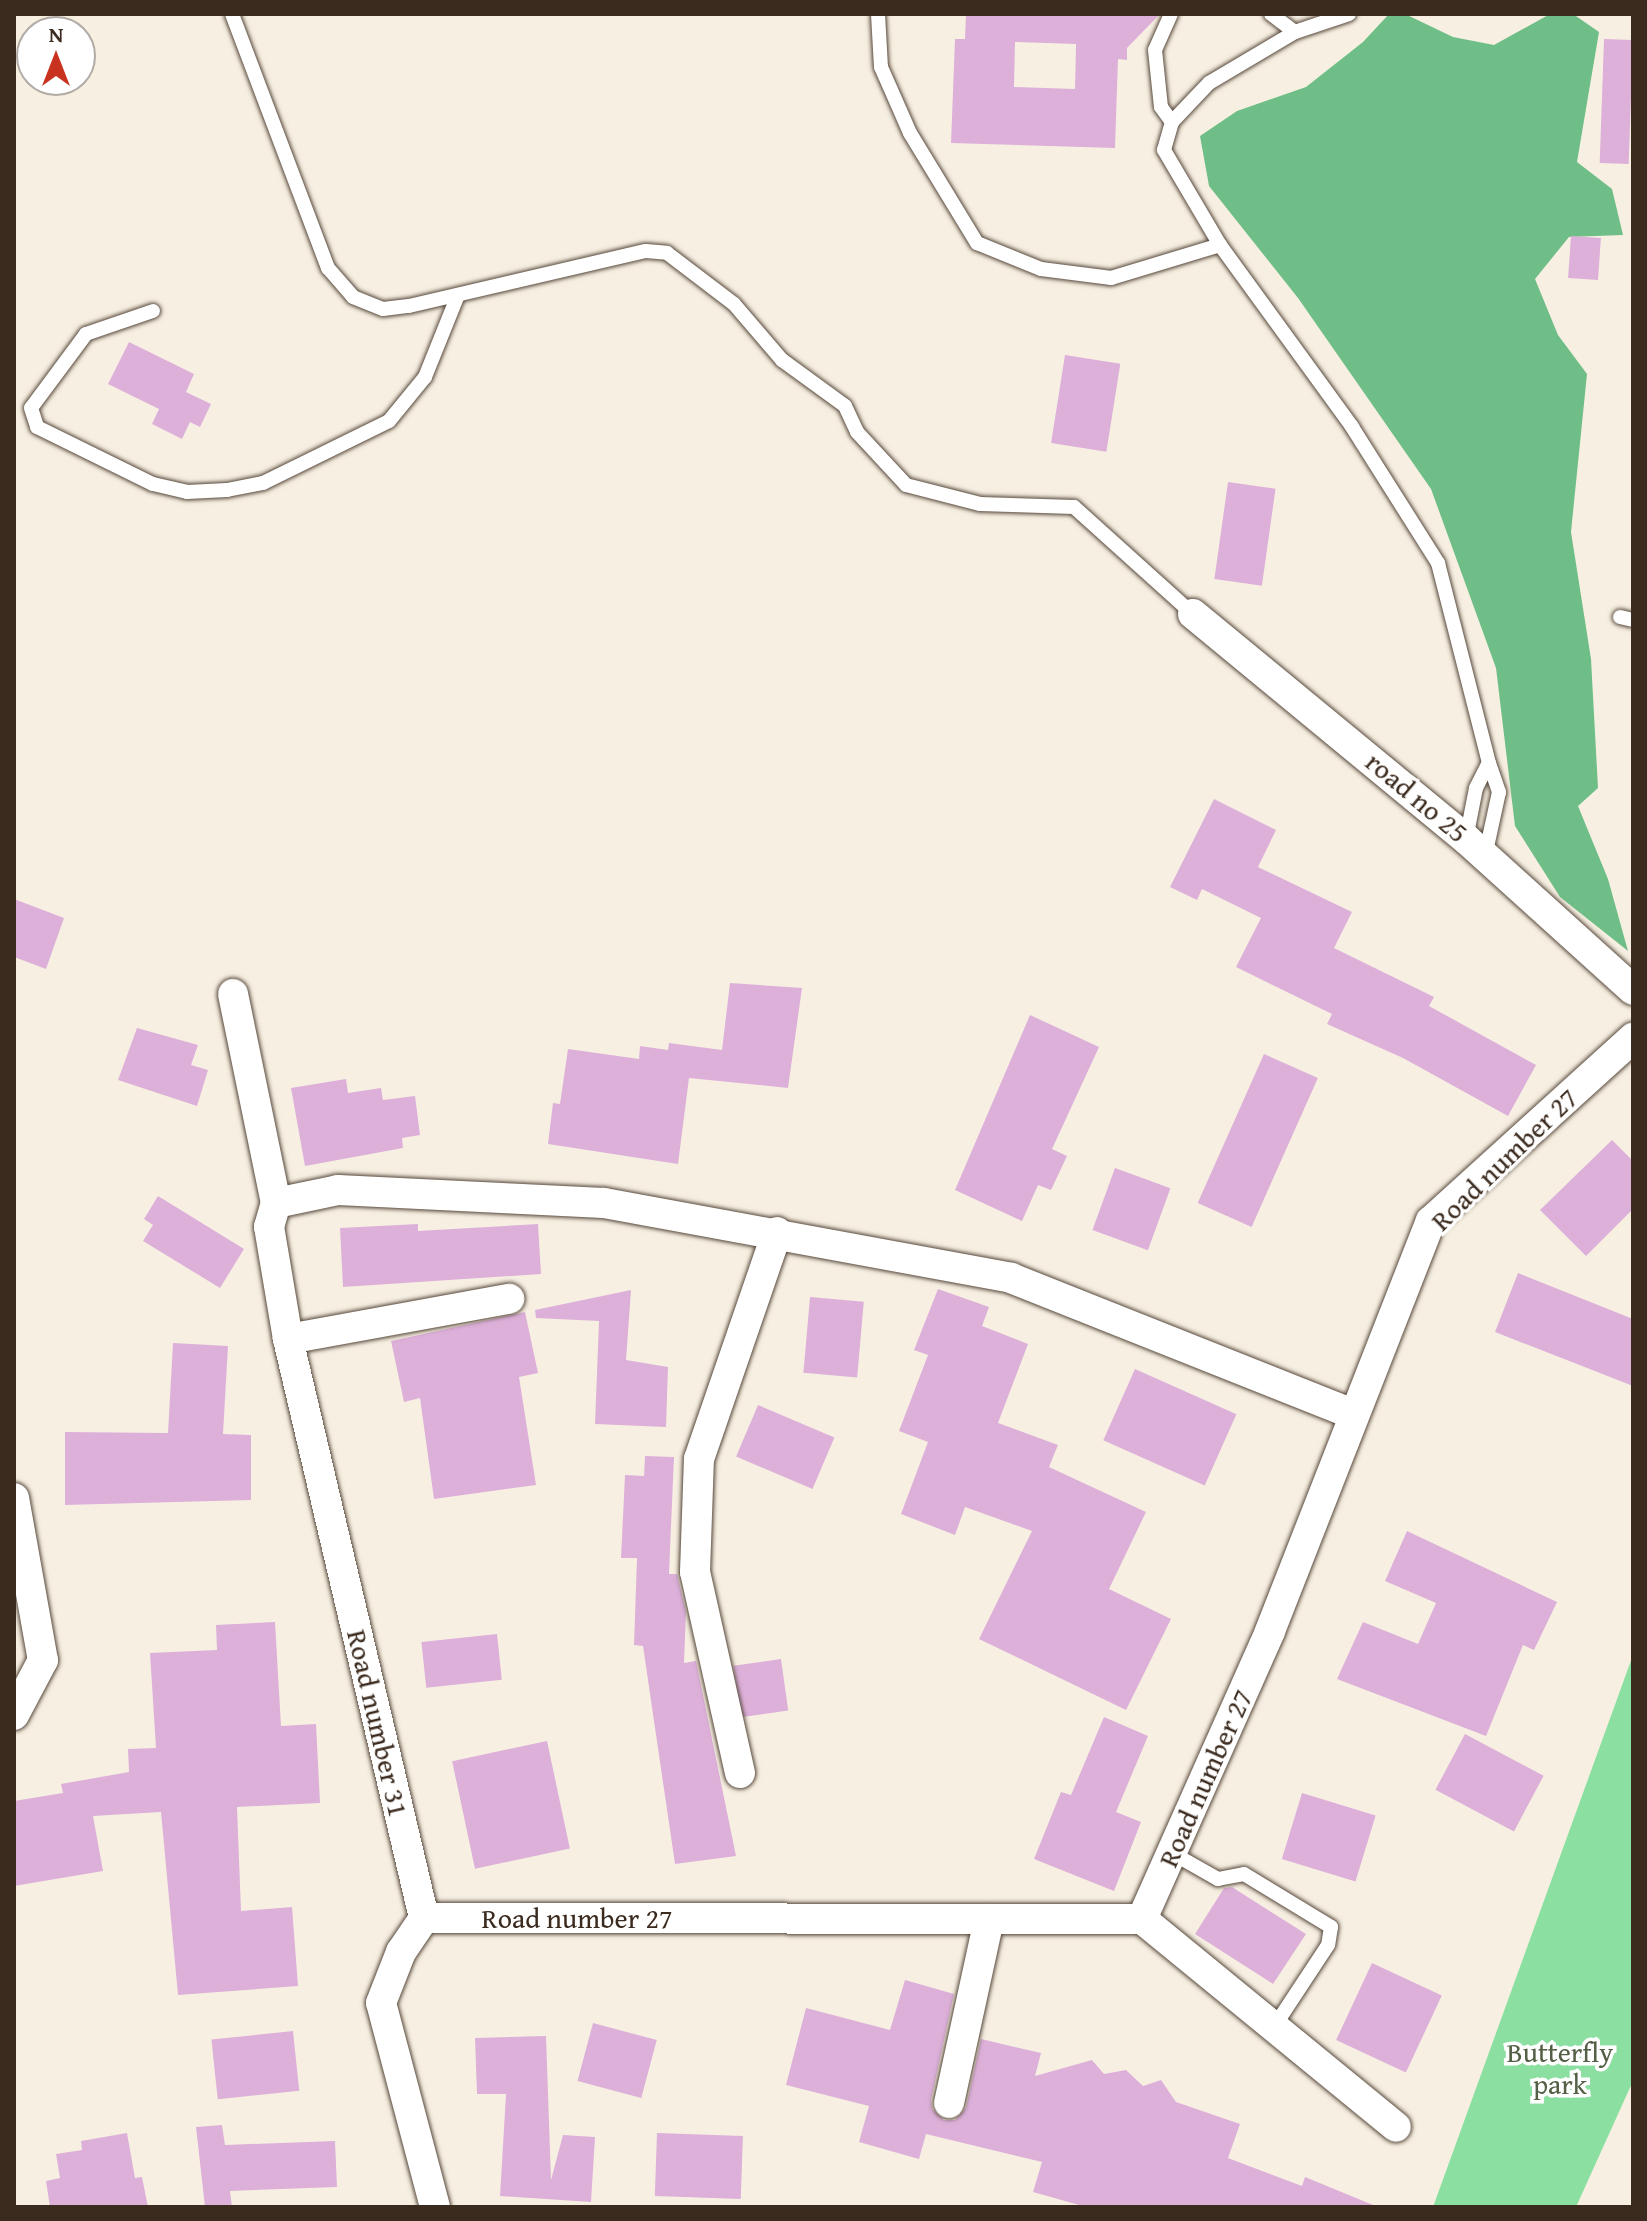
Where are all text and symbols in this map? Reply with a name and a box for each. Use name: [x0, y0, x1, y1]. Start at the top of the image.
north arrow: [16, 16, 96, 96]
text: N: [49, 18, 63, 50]
street label: road no 25: [1359, 745, 1475, 849]
street label: Road number 27: [1424, 1081, 1584, 1237]
street label: Road number 31: [340, 1626, 416, 1820]
street label: Road number 27: [1151, 1684, 1259, 1872]
street label: Road number 27: [482, 1901, 672, 1935]
park label: Butterfly park: [1507, 2035, 1613, 2101]

